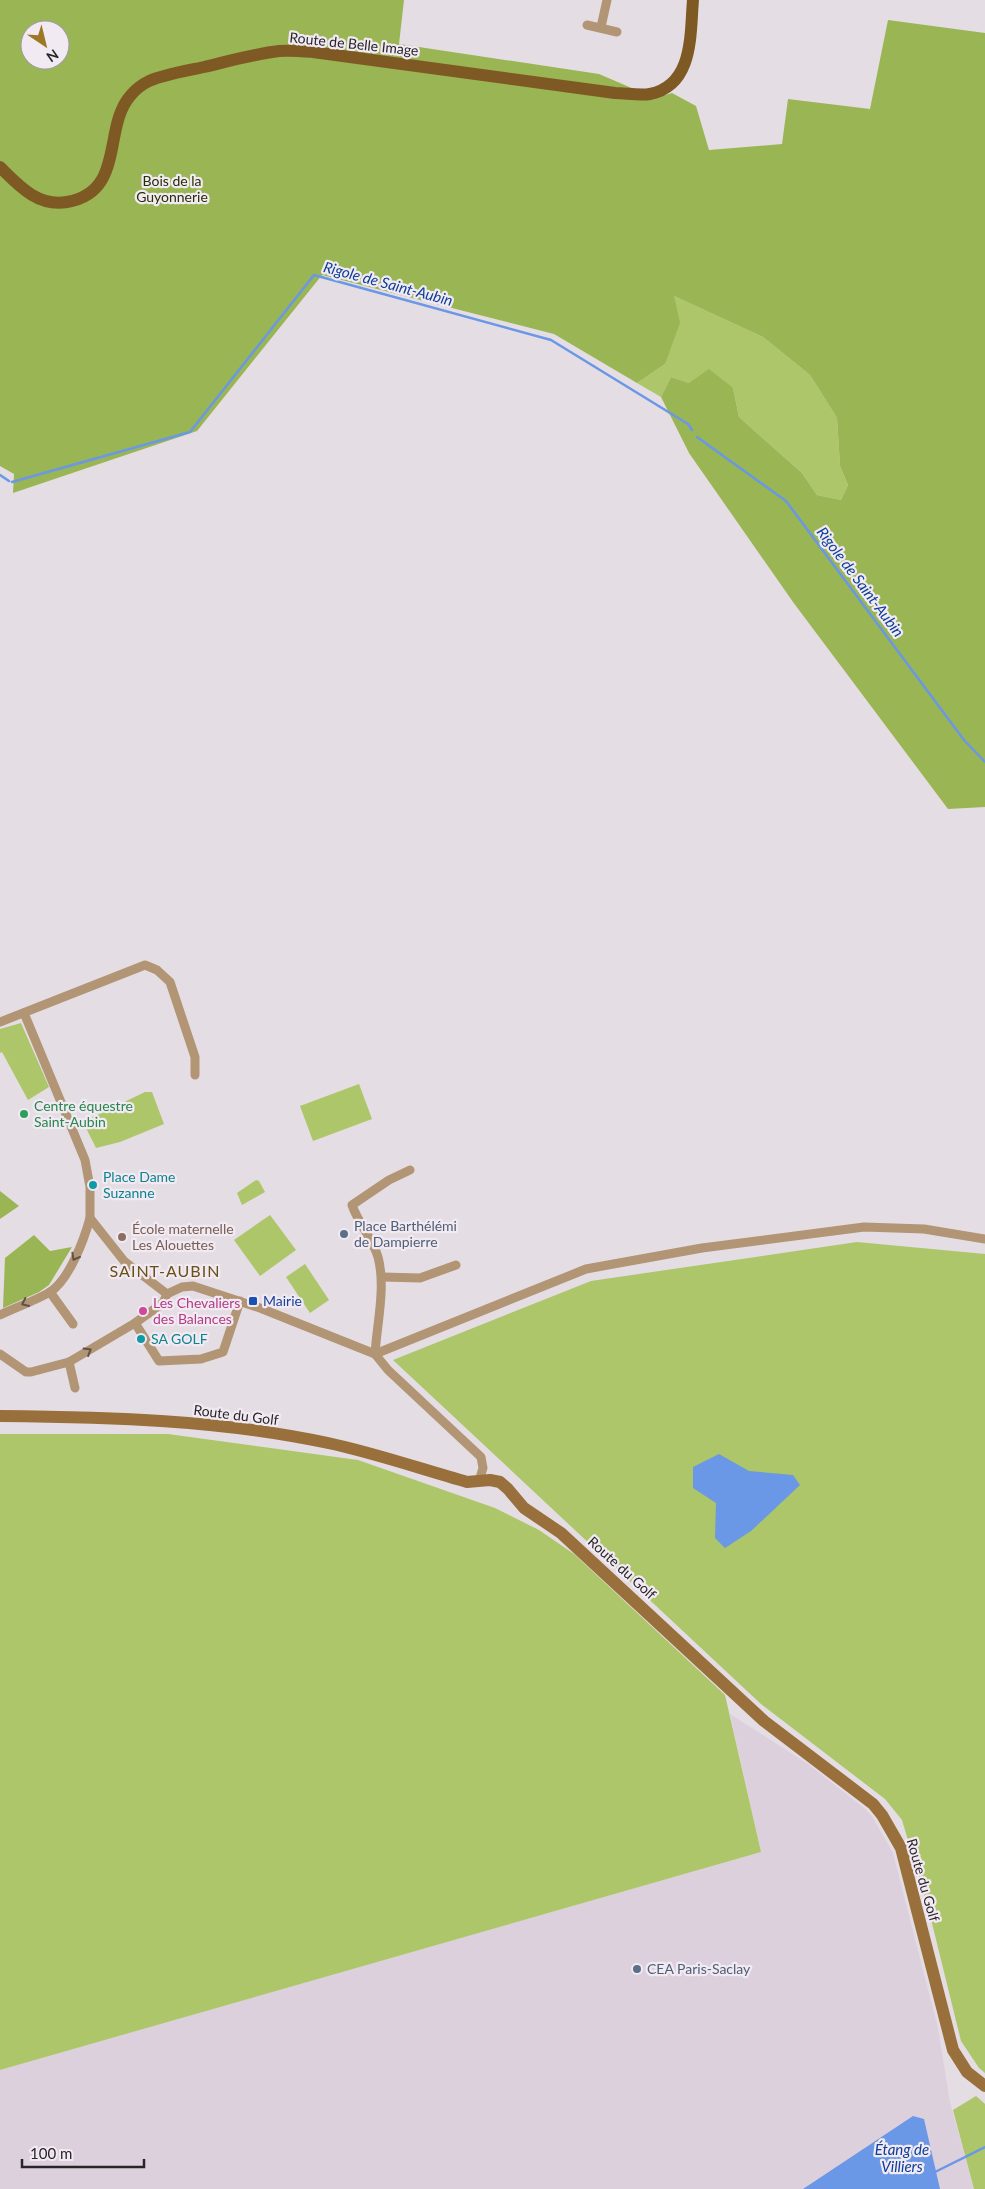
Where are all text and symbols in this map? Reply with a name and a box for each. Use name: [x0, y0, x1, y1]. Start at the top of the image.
north arrow: [20, 20, 70, 70]
street label: Route de Belle Image: [289, 28, 419, 59]
text: N: [43, 46, 62, 66]
park label: Bois de la Guyonnerie: [136, 172, 208, 205]
water label: Rigole de Saint-Aubin: [322, 257, 455, 309]
water label: Rigole de Saint-Aubin: [814, 523, 908, 640]
place label: Centre équestre Saint-Aubin: [34, 1097, 133, 1130]
marker: Centre équestre Saint-Aubin: [18, 1108, 30, 1120]
place label: Place Dame Suzanne: [103, 1168, 176, 1201]
marker: Place Dame Suzanne: [87, 1179, 99, 1191]
place label: Place Barthélémi de Dampierre: [354, 1217, 457, 1250]
place label: École maternelle Les Alouettes: [132, 1220, 234, 1253]
marker: Place Barthélémi de Dampierre: [338, 1228, 350, 1240]
marker: École maternelle Les Alouettes: [116, 1231, 128, 1243]
one-way arrow: [71, 1252, 81, 1261]
district label: SAINT-AUBIN: [110, 1261, 220, 1280]
place label: Mairie: [263, 1292, 302, 1309]
place label: Les Chevaliers des Balances: [153, 1294, 240, 1327]
marker: Mairie: [247, 1295, 259, 1307]
one-way arrow: [21, 1297, 30, 1308]
marker: Les Chevaliers des Balances: [137, 1305, 149, 1317]
place label: SA GOLF: [151, 1330, 208, 1347]
marker: SA GOLF: [135, 1333, 147, 1345]
one-way arrow: [82, 1348, 91, 1358]
street label: Route du Golf: [193, 1401, 280, 1428]
street label: Route du Golf: [585, 1533, 660, 1603]
street label: Route du Golf: [904, 1836, 943, 1923]
place label: CEA Paris-Saclay: [647, 1960, 751, 1977]
marker: CEA Paris-Saclay: [631, 1963, 643, 1975]
scale bar: [22, 2136, 145, 2168]
water label: Étang de Villiers: [875, 2140, 929, 2175]
text: 100 m: [30, 2144, 72, 2162]

